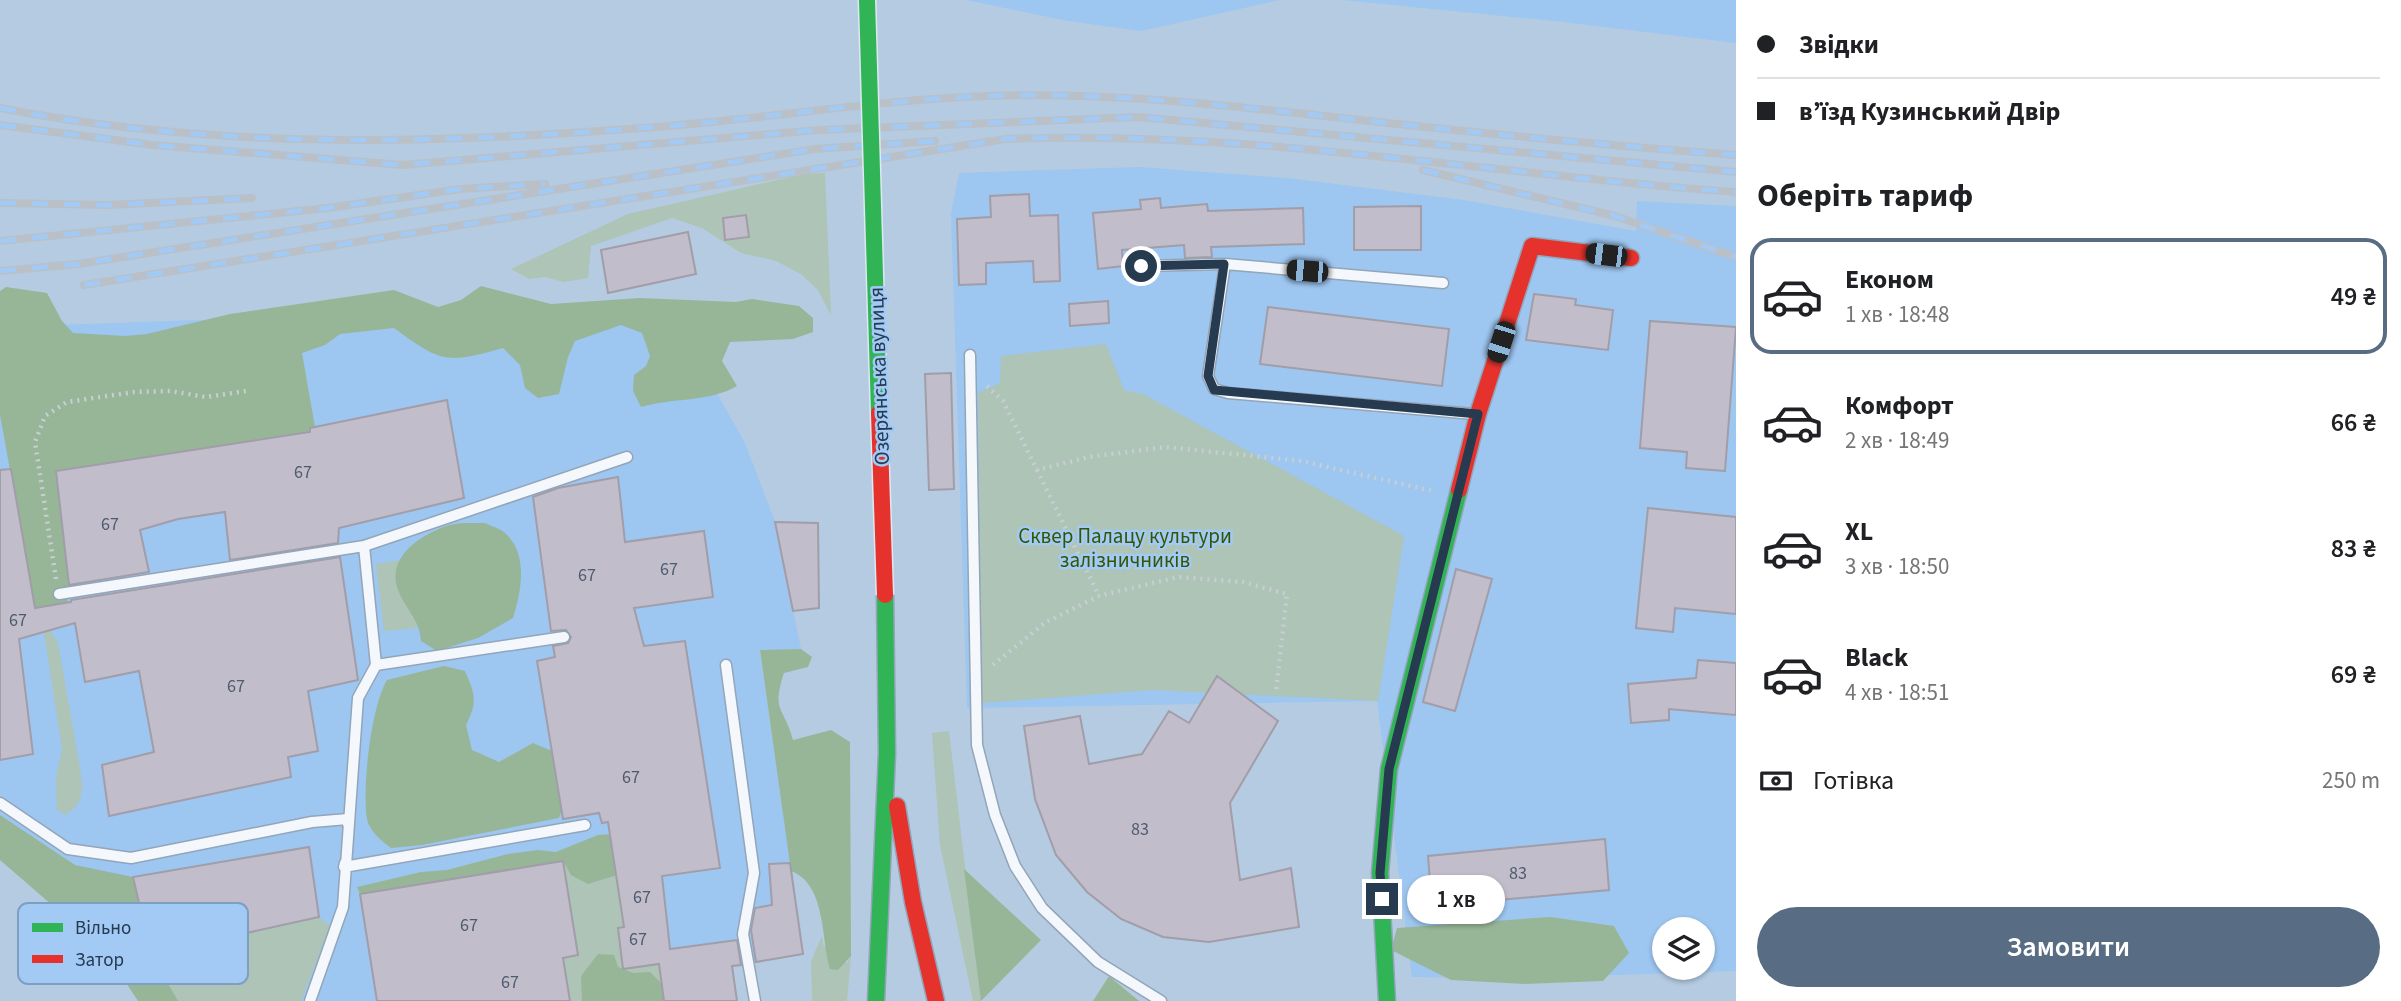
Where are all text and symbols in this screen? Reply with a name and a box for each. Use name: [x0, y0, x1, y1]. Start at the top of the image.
text: Звідки: [1799, 26, 1879, 63]
text: в’їзд Кузинський Двір: [1799, 93, 2060, 130]
text: Оберіть тариф: [1757, 173, 1973, 219]
car: [1584, 242, 1629, 268]
route start: [1125, 250, 1157, 282]
car: [1286, 259, 1329, 283]
text: Економ: [1845, 261, 1934, 298]
icon: car: [1761, 265, 1824, 328]
text: 49 ₴: [2331, 278, 2376, 315]
street label: Озерянська вулиця: [861, 286, 897, 466]
text: 1 хв · 18:48: [1845, 298, 1949, 331]
car: [1485, 319, 1518, 365]
text: Комфорт: [1845, 387, 1954, 424]
icon: car: [1761, 391, 1824, 454]
text: 66 ₴: [2331, 404, 2376, 441]
text: 2 хв · 18:49: [1845, 424, 1949, 457]
house number: 67: [294, 460, 312, 485]
house number: 67: [101, 512, 119, 537]
text: XL: [1845, 513, 1873, 550]
icon: car: [1761, 517, 1824, 580]
park label: Сквер Палацу культури залізничників: [1018, 521, 1232, 575]
text: 83 ₴: [2331, 530, 2376, 567]
text: 3 хв · 18:50: [1845, 550, 1949, 583]
house number: 67: [660, 557, 678, 582]
house number: 67: [578, 563, 596, 588]
house number: 67: [9, 608, 27, 633]
text: Black: [1845, 639, 1908, 676]
icon: car: [1761, 643, 1824, 706]
text: 69 ₴: [2331, 656, 2376, 693]
house number: 67: [227, 674, 245, 699]
text: 4 хв · 18:51: [1845, 676, 1949, 709]
icon: cash: [1757, 762, 1795, 800]
text: Готівка: [1813, 762, 1894, 799]
text: 250 m: [2322, 764, 2380, 797]
house number: 67: [622, 765, 640, 790]
house number: 83: [1131, 817, 1149, 842]
house number: 83: [1509, 861, 1527, 886]
callout: 1 хв: [1406, 874, 1504, 923]
route end: [1366, 883, 1398, 915]
text: 1 хв: [1436, 883, 1476, 916]
house number: 67: [633, 885, 651, 910]
legend: [18, 903, 248, 984]
button: Замовити: [1757, 907, 2380, 987]
house number: 67: [460, 913, 478, 938]
text: Вільно: [75, 915, 131, 942]
map controls: [1652, 917, 1715, 980]
button: layers: [1652, 917, 1715, 980]
house number: 67: [629, 927, 647, 952]
text: Затор: [75, 947, 124, 974]
house number: 67: [501, 970, 519, 995]

